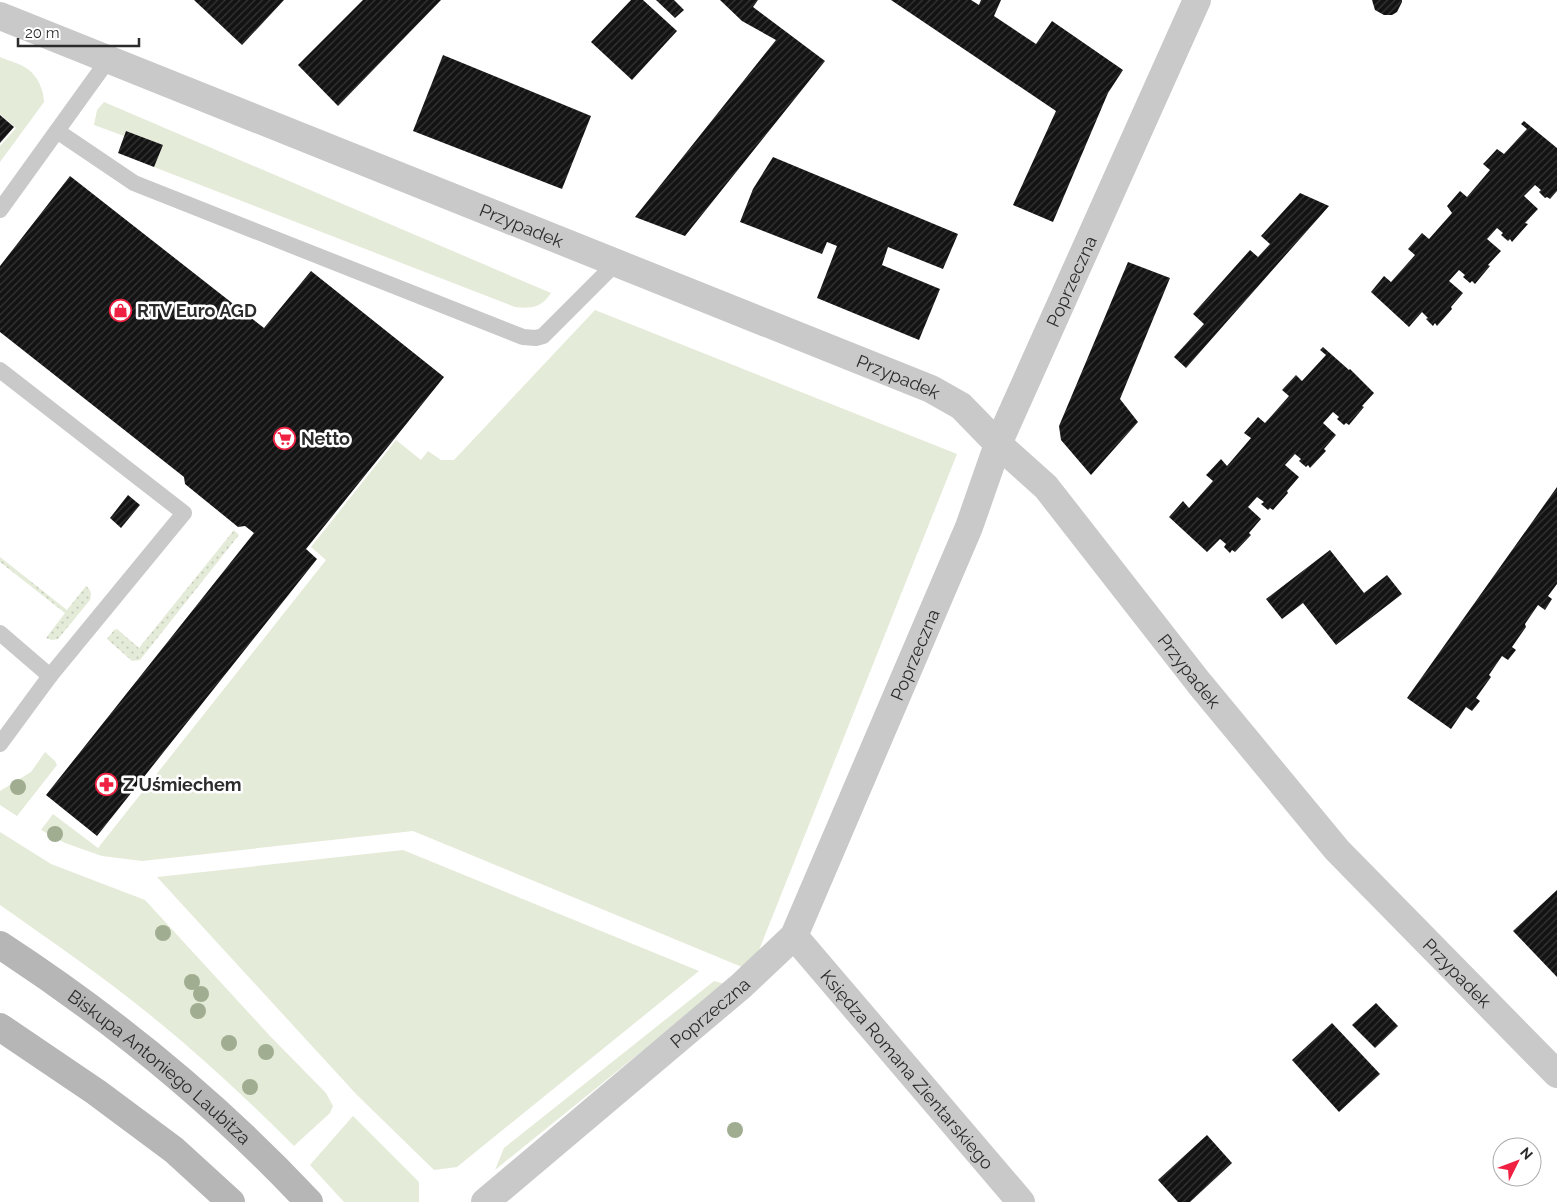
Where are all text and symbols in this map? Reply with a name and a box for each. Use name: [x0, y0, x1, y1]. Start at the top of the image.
scale bar: [18, 15, 139, 47]
text: 20 m: [25, 24, 60, 42]
street label: Przypadek: [477, 199, 567, 251]
street label: Poprzeczna: [1041, 232, 1100, 330]
shop icon: RTV Euro AGD: [109, 298, 133, 322]
place label: RTV Euro AGD: [137, 300, 257, 321]
street label: Przypadek: [854, 350, 945, 403]
supermarket icon: Netto: [273, 426, 297, 450]
place label: Netto: [301, 428, 350, 449]
street label: Poprzeczna: [886, 606, 943, 703]
street label: Przypadek: [1154, 629, 1226, 712]
pharmacy icon: Z Uśmiechem: [95, 772, 119, 796]
place label: Z Uśmiechem: [123, 774, 241, 795]
street label: Przypadek: [1419, 934, 1496, 1012]
street label: Księdza Romana Zientarskiego: [817, 965, 999, 1173]
street label: Poprzeczna: [666, 973, 754, 1052]
street label: Biskupa Antoniego Laubitza: [64, 985, 256, 1148]
north arrow: [1492, 1137, 1542, 1187]
text: N: [1517, 1144, 1536, 1163]

